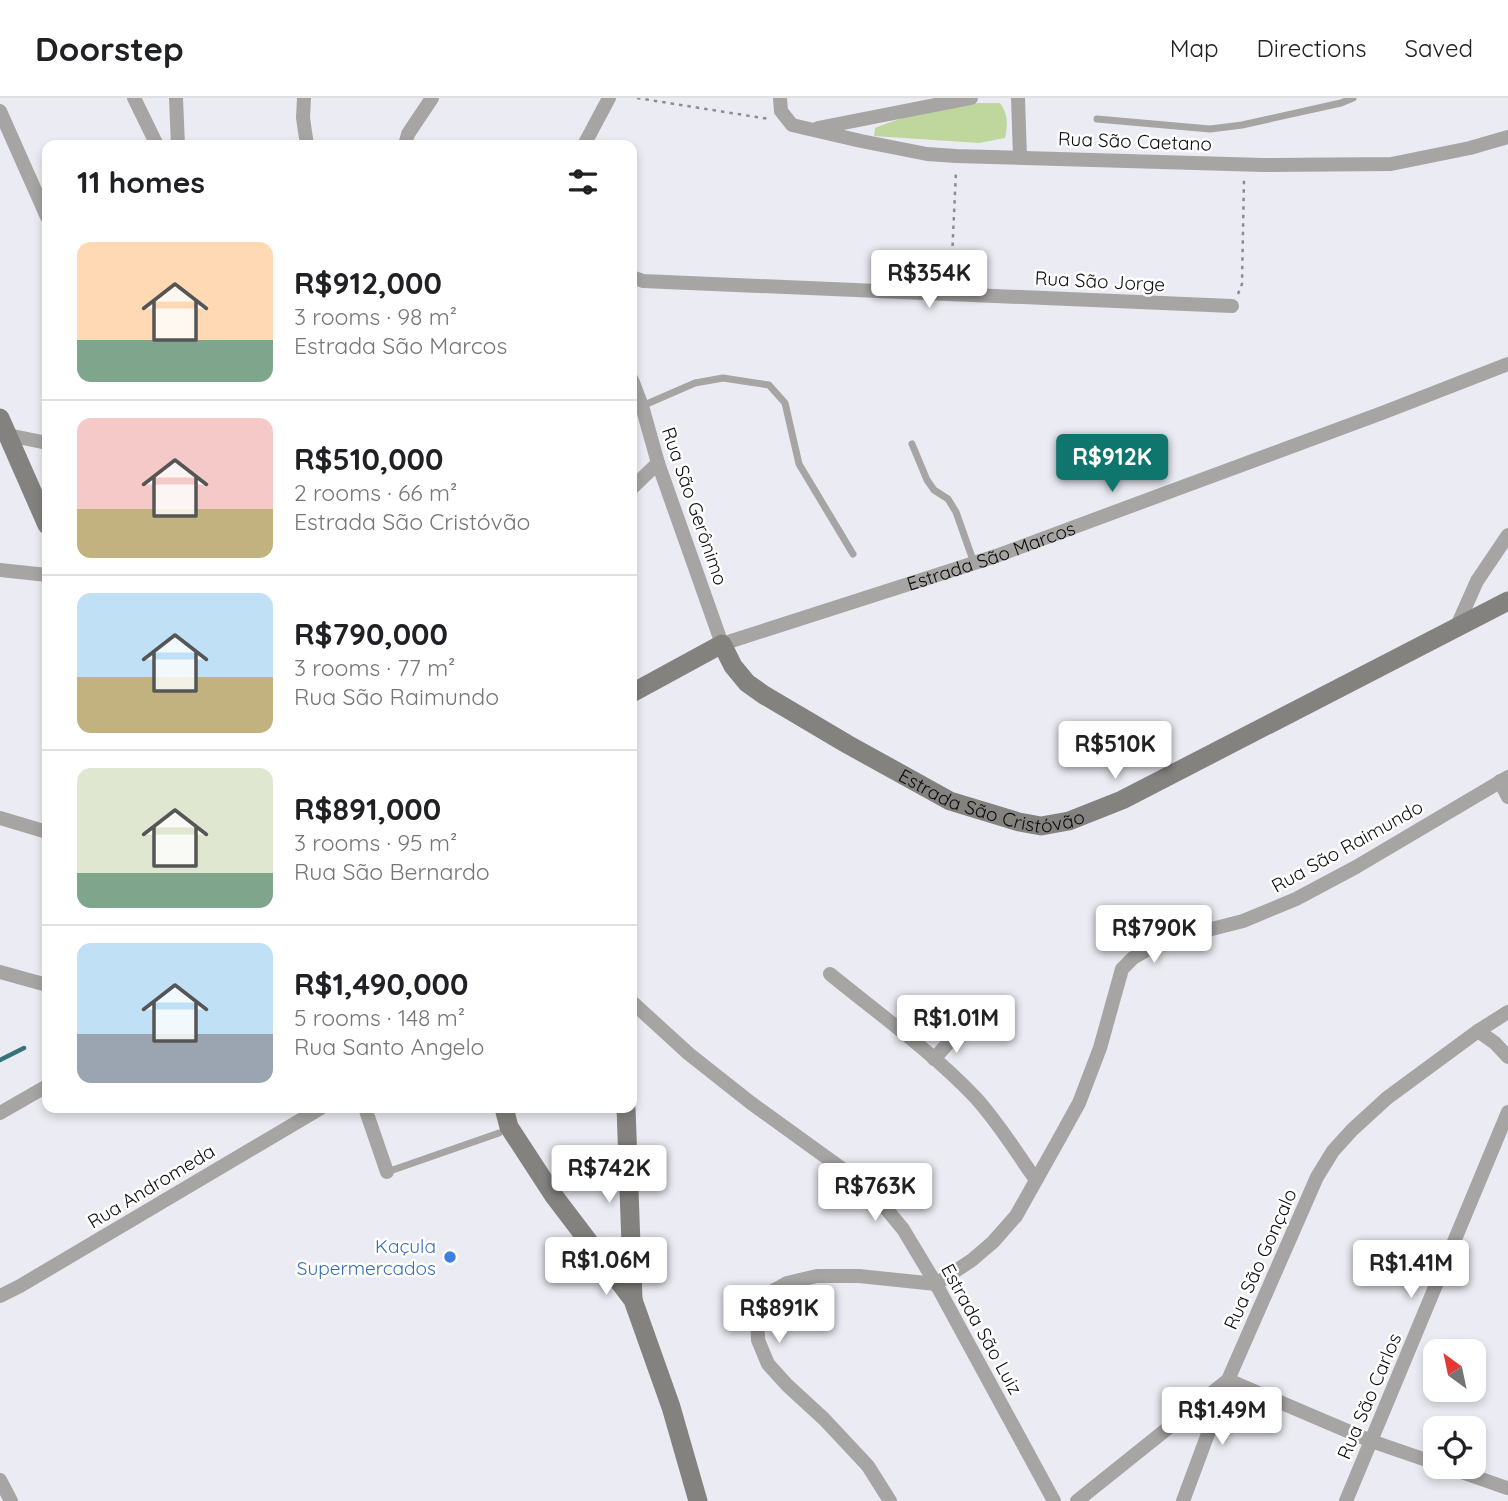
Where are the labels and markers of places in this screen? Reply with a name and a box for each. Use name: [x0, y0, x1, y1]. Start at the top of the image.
pin: R$354K: [872, 250, 986, 310]
pin: R$912K: [1055, 434, 1169, 494]
pin: R$510K: [1058, 722, 1172, 781]
pin: R$790K: [1097, 906, 1211, 965]
pin: R$1.01M: [891, 996, 1021, 1055]
pin: R$742K: [552, 1146, 666, 1205]
pin: R$763K: [818, 1164, 932, 1223]
place label: Kaçula Supermercados: [297, 1234, 436, 1280]
pin: R$1.06M: [541, 1238, 671, 1297]
pin: R$1.41M: [1346, 1240, 1476, 1300]
marker: Kaçula Supermercados: [442, 1249, 458, 1265]
pin: R$891K: [722, 1286, 836, 1345]
pin: R$1.49M: [1157, 1388, 1287, 1447]

